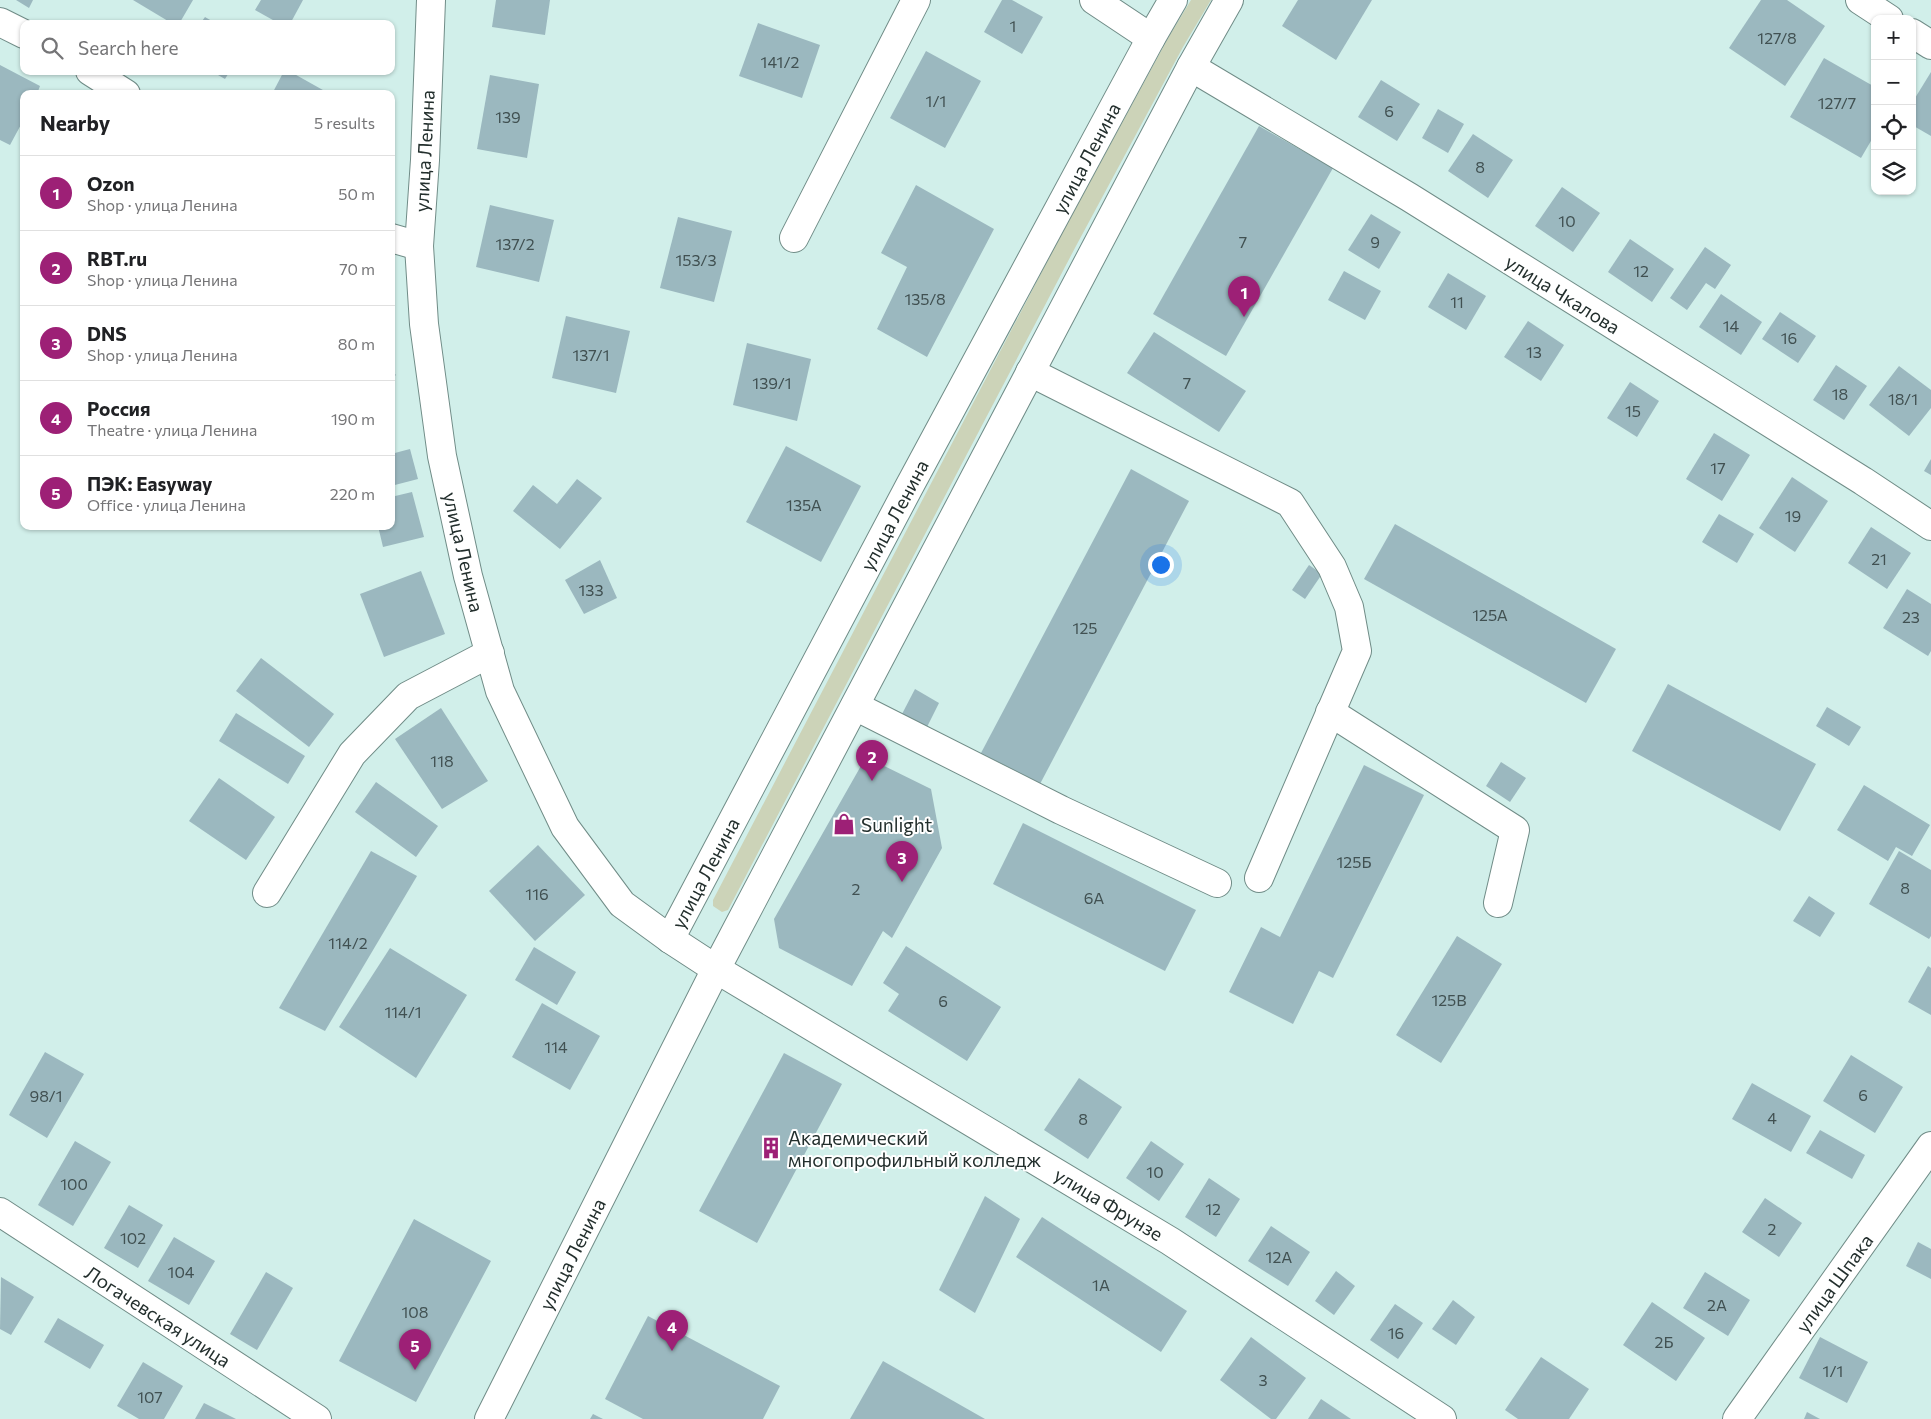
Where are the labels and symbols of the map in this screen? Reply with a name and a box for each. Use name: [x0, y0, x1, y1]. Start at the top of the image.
house number: 1: [1010, 16, 1016, 35]
house number: 127/8: [1757, 28, 1797, 47]
house number: 141/2: [761, 52, 800, 71]
street label: улица Ленина: [409, 89, 439, 213]
house number: 1/1: [926, 91, 946, 110]
house number: 127/7: [1818, 93, 1856, 112]
street label: улица Ленина: [1047, 99, 1125, 217]
house number: 6: [1384, 101, 1394, 120]
house number: 139: [495, 107, 521, 126]
house number: 8: [1475, 157, 1485, 176]
house number: 10: [1558, 211, 1576, 230]
house number: 7: [1239, 232, 1247, 251]
house number: 9: [1370, 232, 1380, 251]
house number: 137/2: [495, 234, 535, 253]
house number: 153/3: [675, 250, 717, 269]
street label: улица Чкалова: [1501, 250, 1625, 338]
house number: 12: [1633, 261, 1649, 280]
pin: 1: [1228, 276, 1260, 317]
house number: 135/8: [904, 289, 946, 308]
house number: 11: [1450, 292, 1464, 311]
house number: 14: [1723, 316, 1740, 335]
house number: 16: [1781, 328, 1797, 347]
house number: 13: [1526, 342, 1542, 361]
house number: 137/1: [572, 345, 610, 364]
house number: 139/1: [752, 373, 792, 392]
house number: 7: [1183, 373, 1191, 392]
house number: 18: [1832, 384, 1848, 403]
house number: 18/1: [1888, 389, 1918, 408]
house number: 15: [1625, 401, 1641, 420]
street label: улица Ленина: [855, 456, 933, 574]
house number: 17: [1710, 458, 1726, 477]
street label: улица Ленина: [439, 490, 489, 614]
house number: 135А: [786, 495, 822, 514]
house number: 19: [1785, 506, 1801, 525]
house number: 21: [1871, 549, 1887, 568]
your location: [1148, 552, 1174, 578]
house number: 133: [578, 580, 604, 599]
house number: 125А: [1472, 605, 1508, 624]
house number: 23: [1902, 607, 1920, 626]
house number: 125: [1073, 618, 1097, 637]
pin: 2: [856, 740, 888, 781]
house number: 118: [430, 751, 454, 770]
shop icon: Sunlight: [831, 811, 857, 837]
place label: Sunlight: [861, 813, 933, 836]
street label: улица Ленина: [666, 814, 744, 932]
pin: 3: [886, 841, 918, 882]
house number: 125Б: [1337, 852, 1371, 871]
house number: 8: [1900, 878, 1910, 897]
house number: 2: [852, 879, 861, 898]
house number: 116: [525, 884, 549, 903]
house number: 6А: [1084, 888, 1104, 907]
house number: 114/2: [328, 933, 368, 952]
house number: 125В: [1431, 990, 1467, 1009]
house number: 6: [938, 991, 948, 1010]
house number: 114/1: [384, 1002, 422, 1021]
house number: 114: [544, 1037, 568, 1056]
house number: 6: [1858, 1085, 1868, 1104]
house number: 98/1: [29, 1086, 63, 1105]
house number: 4: [1767, 1108, 1777, 1127]
house number: 8: [1078, 1109, 1088, 1128]
place label: Академический многопрофильный колледж: [788, 1126, 1041, 1171]
building icon: Академический многопрофильный колледж: [758, 1135, 784, 1161]
house number: 10: [1146, 1162, 1164, 1181]
street label: улица Фрунзе: [1051, 1163, 1167, 1245]
house number: 100: [60, 1174, 88, 1193]
street label: улица Ленина: [534, 1194, 610, 1314]
house number: 12: [1205, 1199, 1221, 1218]
house number: 2: [1768, 1219, 1777, 1238]
house number: 102: [120, 1228, 146, 1247]
street label: улица Шпака: [1791, 1229, 1877, 1337]
house number: 12А: [1266, 1247, 1292, 1266]
street label: Логачевская улица: [81, 1260, 235, 1372]
house number: 104: [168, 1262, 195, 1281]
house number: 1А: [1092, 1275, 1110, 1294]
house number: 2А: [1707, 1295, 1727, 1314]
house number: 108: [402, 1302, 429, 1321]
pin: 4: [656, 1310, 688, 1351]
house number: 16: [1388, 1323, 1404, 1342]
pin: 5: [399, 1329, 431, 1370]
house number: 2Б: [1655, 1332, 1673, 1351]
house number: 1/1: [1823, 1361, 1843, 1380]
house number: 3: [1258, 1370, 1268, 1389]
house number: 107: [137, 1387, 163, 1406]

